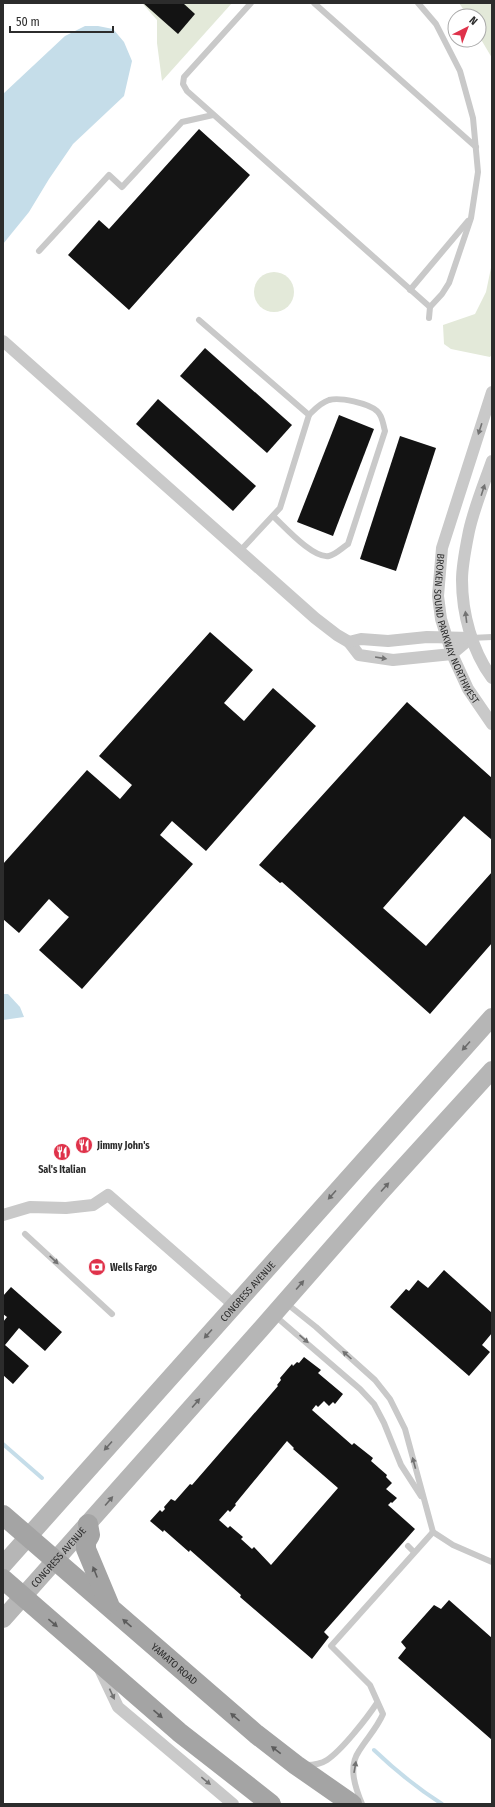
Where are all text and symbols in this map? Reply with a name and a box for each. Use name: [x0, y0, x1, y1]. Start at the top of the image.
scale bar: [10, 8, 113, 34]
north arrow: [447, 8, 487, 48]
text: N: [467, 14, 480, 28]
text: 50 m: [16, 15, 40, 29]
one-way arrow: [477, 423, 483, 435]
one-way arrow: [480, 484, 486, 496]
street label: BROKEN SOUND PARKWAY NORTHWEST: [431, 553, 481, 707]
one-way arrow: [463, 611, 470, 623]
one-way arrow: [375, 655, 387, 661]
one-way arrow: [461, 1041, 471, 1051]
restaurant icon: Jimmy John's: [74, 1135, 94, 1155]
place label: Jimmy John's: [96, 1140, 150, 1152]
restaurant icon: Sal's Italian: [52, 1142, 72, 1162]
place label: Sal's Italian: [38, 1164, 86, 1176]
one-way arrow: [381, 1182, 390, 1192]
one-way arrow: [328, 1190, 337, 1200]
one-way arrow: [49, 1256, 59, 1265]
bank icon: Wells Fargo: [87, 1257, 107, 1277]
street label: CONGRESS AVENUE: [218, 1259, 278, 1324]
place label: Wells Fargo: [110, 1262, 158, 1274]
one-way arrow: [295, 1280, 304, 1289]
one-way arrow: [203, 1329, 212, 1339]
one-way arrow: [299, 1335, 309, 1344]
one-way arrow: [342, 1350, 353, 1359]
one-way arrow: [191, 1398, 200, 1409]
one-way arrow: [104, 1441, 113, 1451]
one-way arrow: [411, 1456, 417, 1468]
one-way arrow: [105, 1495, 114, 1506]
street label: CONGRESS AVENUE: [29, 1525, 89, 1590]
one-way arrow: [92, 1565, 98, 1577]
one-way arrow: [47, 1618, 58, 1627]
one-way arrow: [121, 1618, 132, 1627]
street label: YAMATO ROAD: [148, 1641, 200, 1688]
one-way arrow: [109, 1688, 115, 1699]
one-way arrow: [153, 1709, 163, 1718]
one-way arrow: [230, 1712, 240, 1721]
one-way arrow: [270, 1745, 281, 1754]
one-way arrow: [352, 1761, 358, 1773]
one-way arrow: [201, 1777, 212, 1786]

